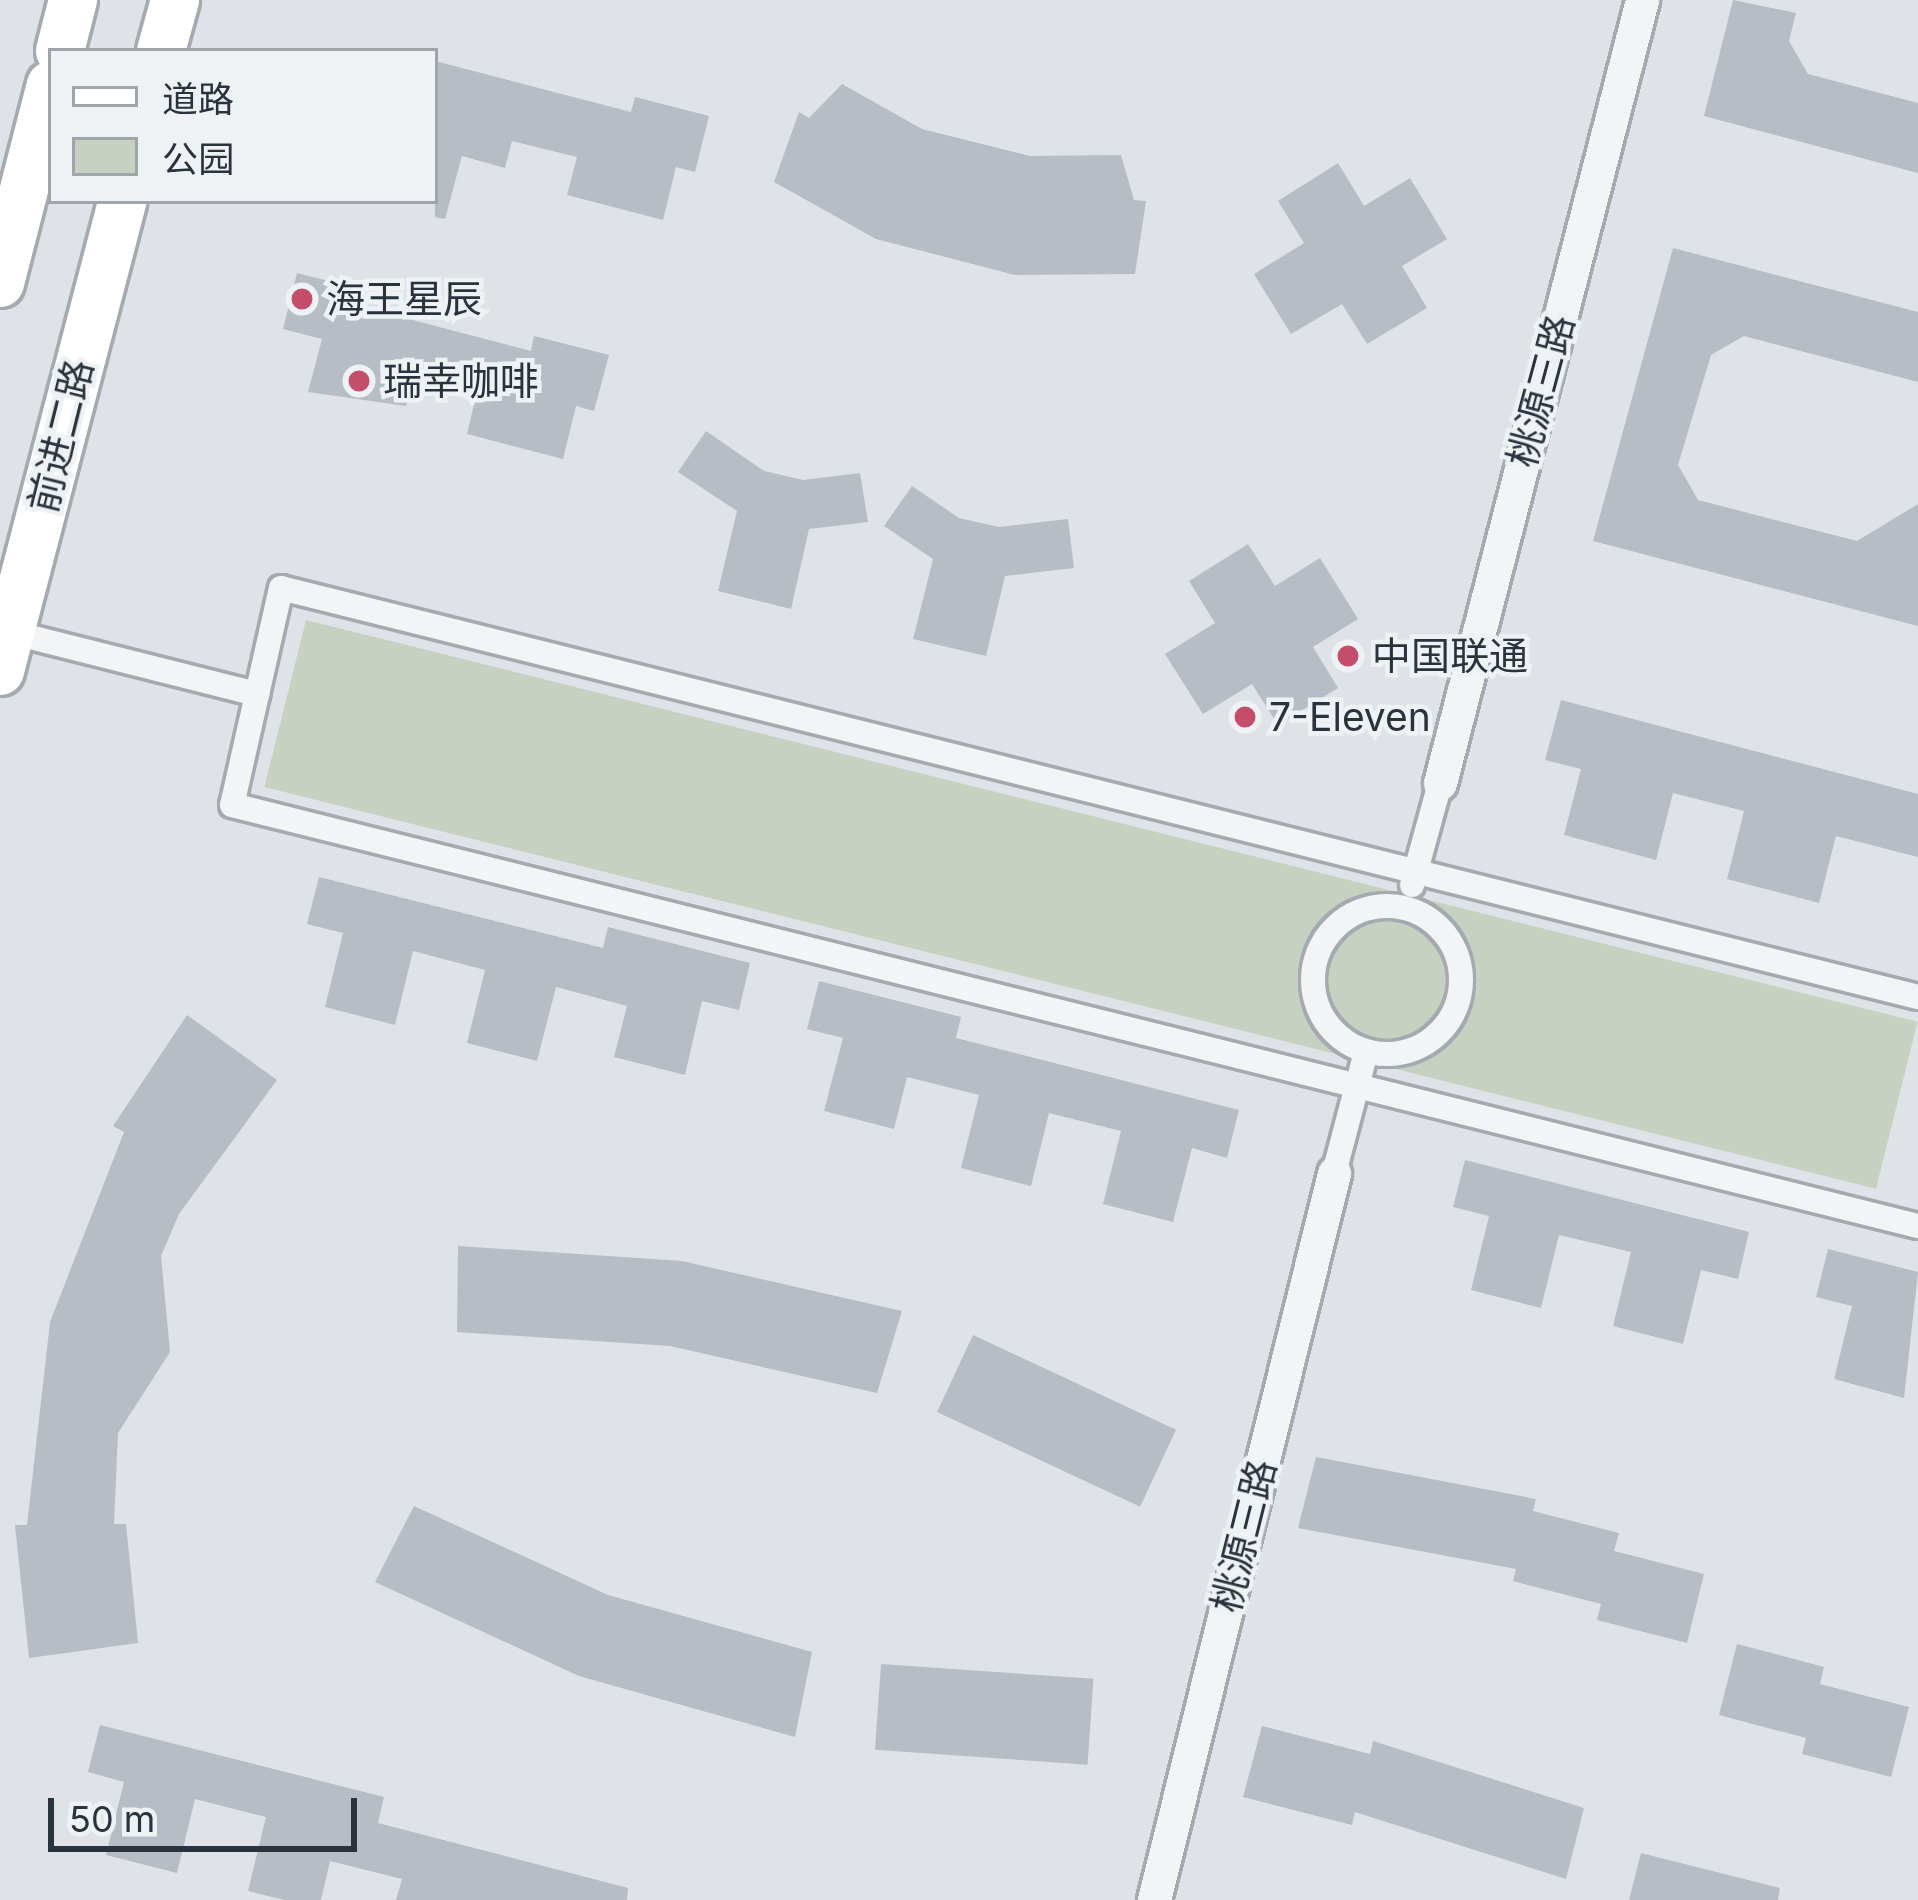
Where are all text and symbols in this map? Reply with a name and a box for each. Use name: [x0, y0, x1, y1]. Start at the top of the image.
legend: [48, 48, 438, 204]
text: 道路: [162, 77, 234, 121]
text: 公园: [162, 137, 234, 181]
place label: 海王星辰: [326, 276, 482, 322]
marker: 海王星辰: [289, 286, 315, 312]
street label: 桃源三路: [1498, 310, 1584, 472]
street label: 前进二路: [19, 355, 103, 517]
place label: 瑞幸咖啡: [383, 358, 539, 404]
marker: 瑞幸咖啡: [346, 368, 372, 394]
place label: 中国联通: [1372, 633, 1528, 679]
marker: 中国联通: [1335, 643, 1361, 669]
place label: 7-Eleven: [1269, 694, 1431, 740]
marker: 7-Eleven: [1232, 704, 1258, 730]
street label: 桃源三路: [1202, 1455, 1286, 1617]
scale bar: [54, 1774, 363, 1848]
text: 50 m: [69, 1797, 155, 1841]

